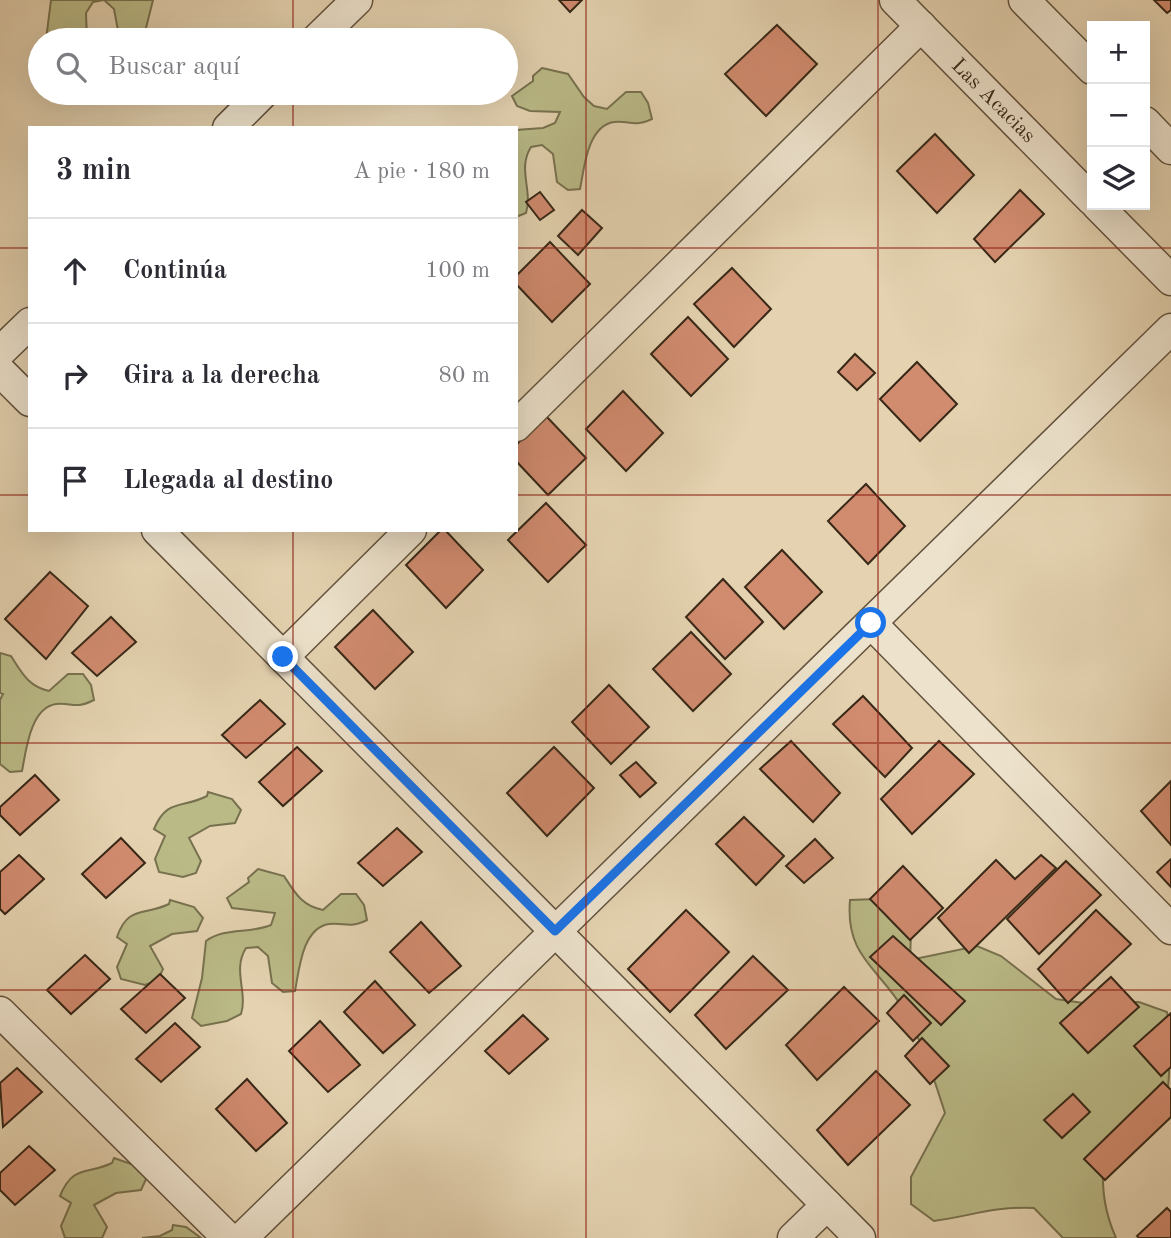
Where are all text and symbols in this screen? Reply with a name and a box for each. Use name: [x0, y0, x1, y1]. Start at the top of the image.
map controls: [1087, 21, 1150, 210]
button: +: [1087, 21, 1150, 84]
search box: [28, 28, 518, 105]
icon: search: [52, 48, 90, 86]
text: Buscar aquí: [108, 54, 240, 80]
street label: Las Acacias: [947, 55, 1039, 147]
button: −: [1087, 84, 1150, 147]
button: layers: [1087, 147, 1150, 210]
text: 3 min: [56, 156, 131, 186]
text: A pie · 180 m: [353, 160, 490, 183]
icon: ahead: [56, 252, 94, 290]
text: Continúa: [123, 258, 227, 284]
text: 100 m: [425, 259, 490, 282]
icon: right: [56, 357, 94, 395]
text: Gira a la derecha: [123, 363, 320, 389]
text: 80 m: [439, 364, 490, 387]
icon: arrive: [56, 462, 94, 500]
text: Llegada al destino: [123, 468, 333, 494]
route start: [855, 607, 886, 638]
route end: [267, 641, 298, 672]

